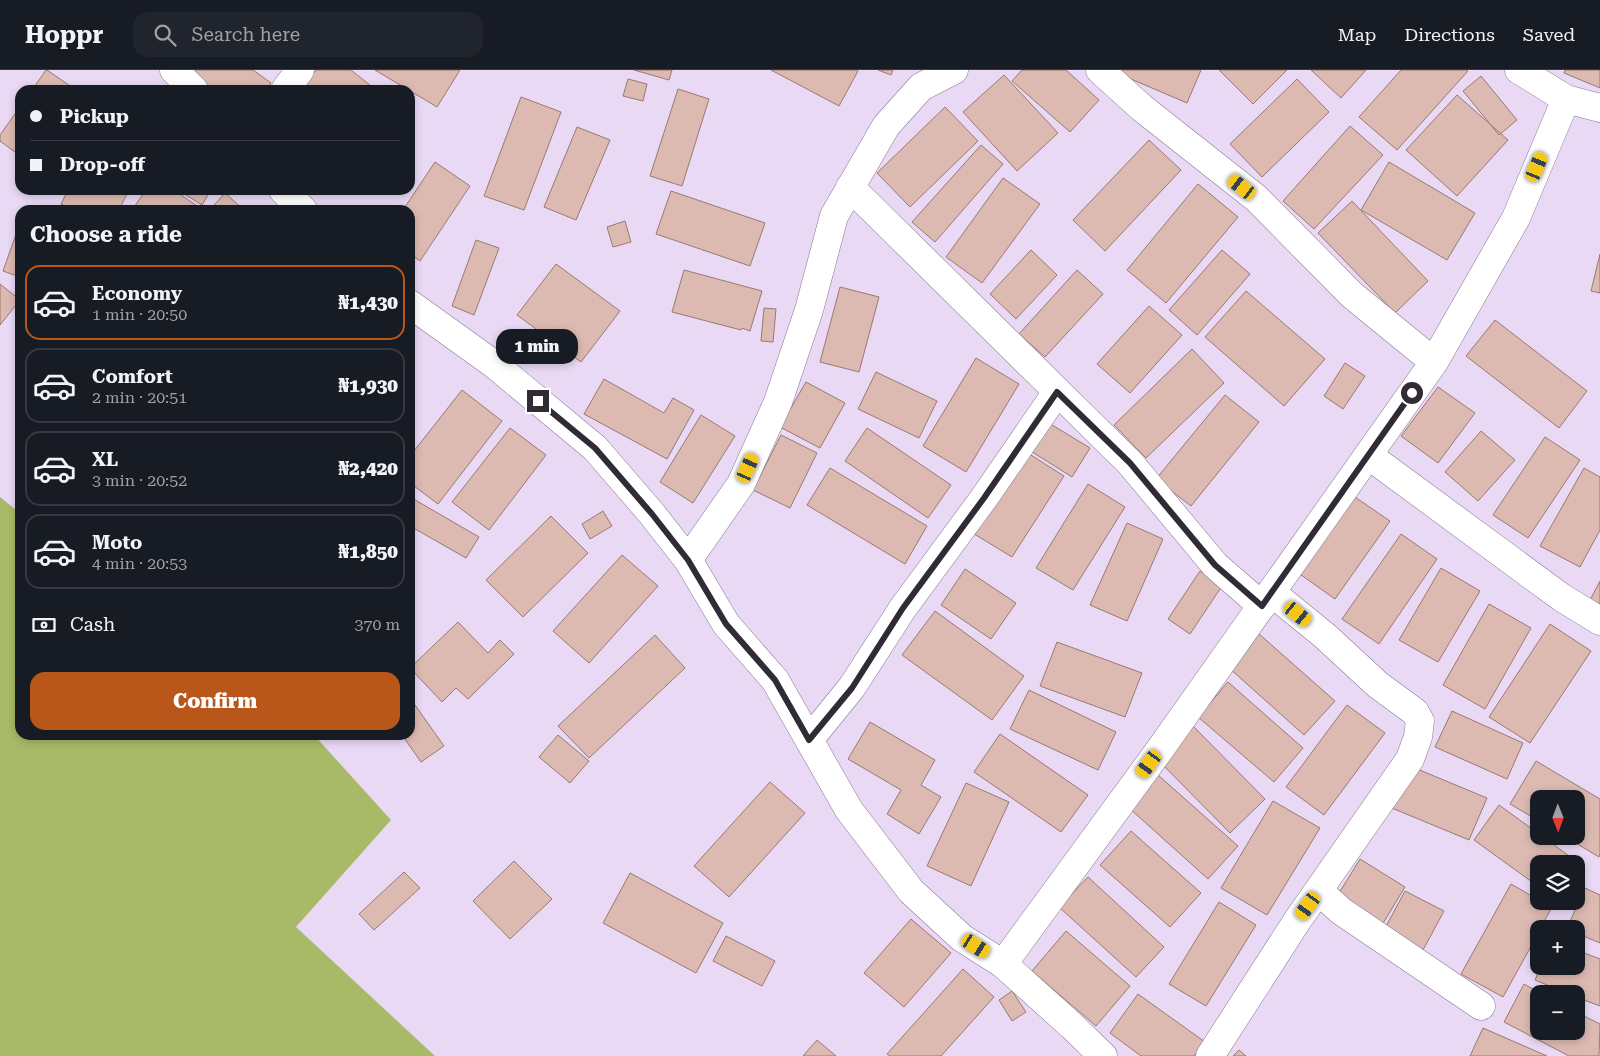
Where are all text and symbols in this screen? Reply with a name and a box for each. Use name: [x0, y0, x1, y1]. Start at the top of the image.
search box: [133, 12, 483, 57]
text: Hoppr: [25, 21, 103, 49]
icon: search: [151, 21, 179, 49]
text: Search here: [191, 23, 300, 46]
text: Map: [1338, 24, 1376, 45]
text: Directions: [1404, 24, 1495, 45]
text: Saved: [1523, 24, 1575, 45]
text: Pickup: [60, 105, 129, 128]
car: [1524, 150, 1549, 184]
text: Drop-off: [60, 153, 145, 176]
car: [1225, 172, 1258, 202]
text: Choose a ride: [30, 222, 182, 247]
icon: car: [32, 280, 77, 325]
text: Economy: [92, 282, 182, 305]
text: ₦1,430: [338, 291, 398, 314]
text: 1 min · 20:50: [92, 305, 187, 324]
callout: 1 min: [497, 328, 579, 364]
text: 1 min: [515, 337, 559, 356]
icon: car: [32, 363, 77, 408]
text: Comfort: [92, 365, 173, 388]
text: ₦1,930: [338, 374, 398, 397]
route start: [1401, 382, 1423, 404]
text: 2 min · 20:51: [92, 388, 187, 407]
route end: [527, 390, 549, 412]
icon: car: [32, 446, 77, 491]
text: XL: [92, 448, 118, 471]
car: [735, 451, 760, 485]
text: ₦2,420: [338, 457, 398, 480]
text: 3 min · 20:52: [92, 471, 187, 490]
icon: car: [32, 529, 77, 574]
text: Moto: [92, 531, 142, 554]
text: ₦1,850: [338, 540, 398, 563]
text: 4 min · 20:53: [92, 554, 187, 573]
car: [1281, 599, 1314, 629]
icon: cash: [30, 611, 58, 639]
text: Cash: [70, 613, 115, 636]
text: 370 m: [354, 615, 400, 634]
button: Confirm: [30, 672, 400, 730]
car: [1134, 747, 1163, 781]
north arrow: [1530, 790, 1585, 845]
map controls: [1530, 790, 1585, 1040]
button: layers: [1530, 855, 1585, 910]
car: [1293, 889, 1322, 923]
button: +: [1530, 920, 1585, 975]
car: [959, 932, 992, 960]
button: −: [1530, 985, 1585, 1040]

